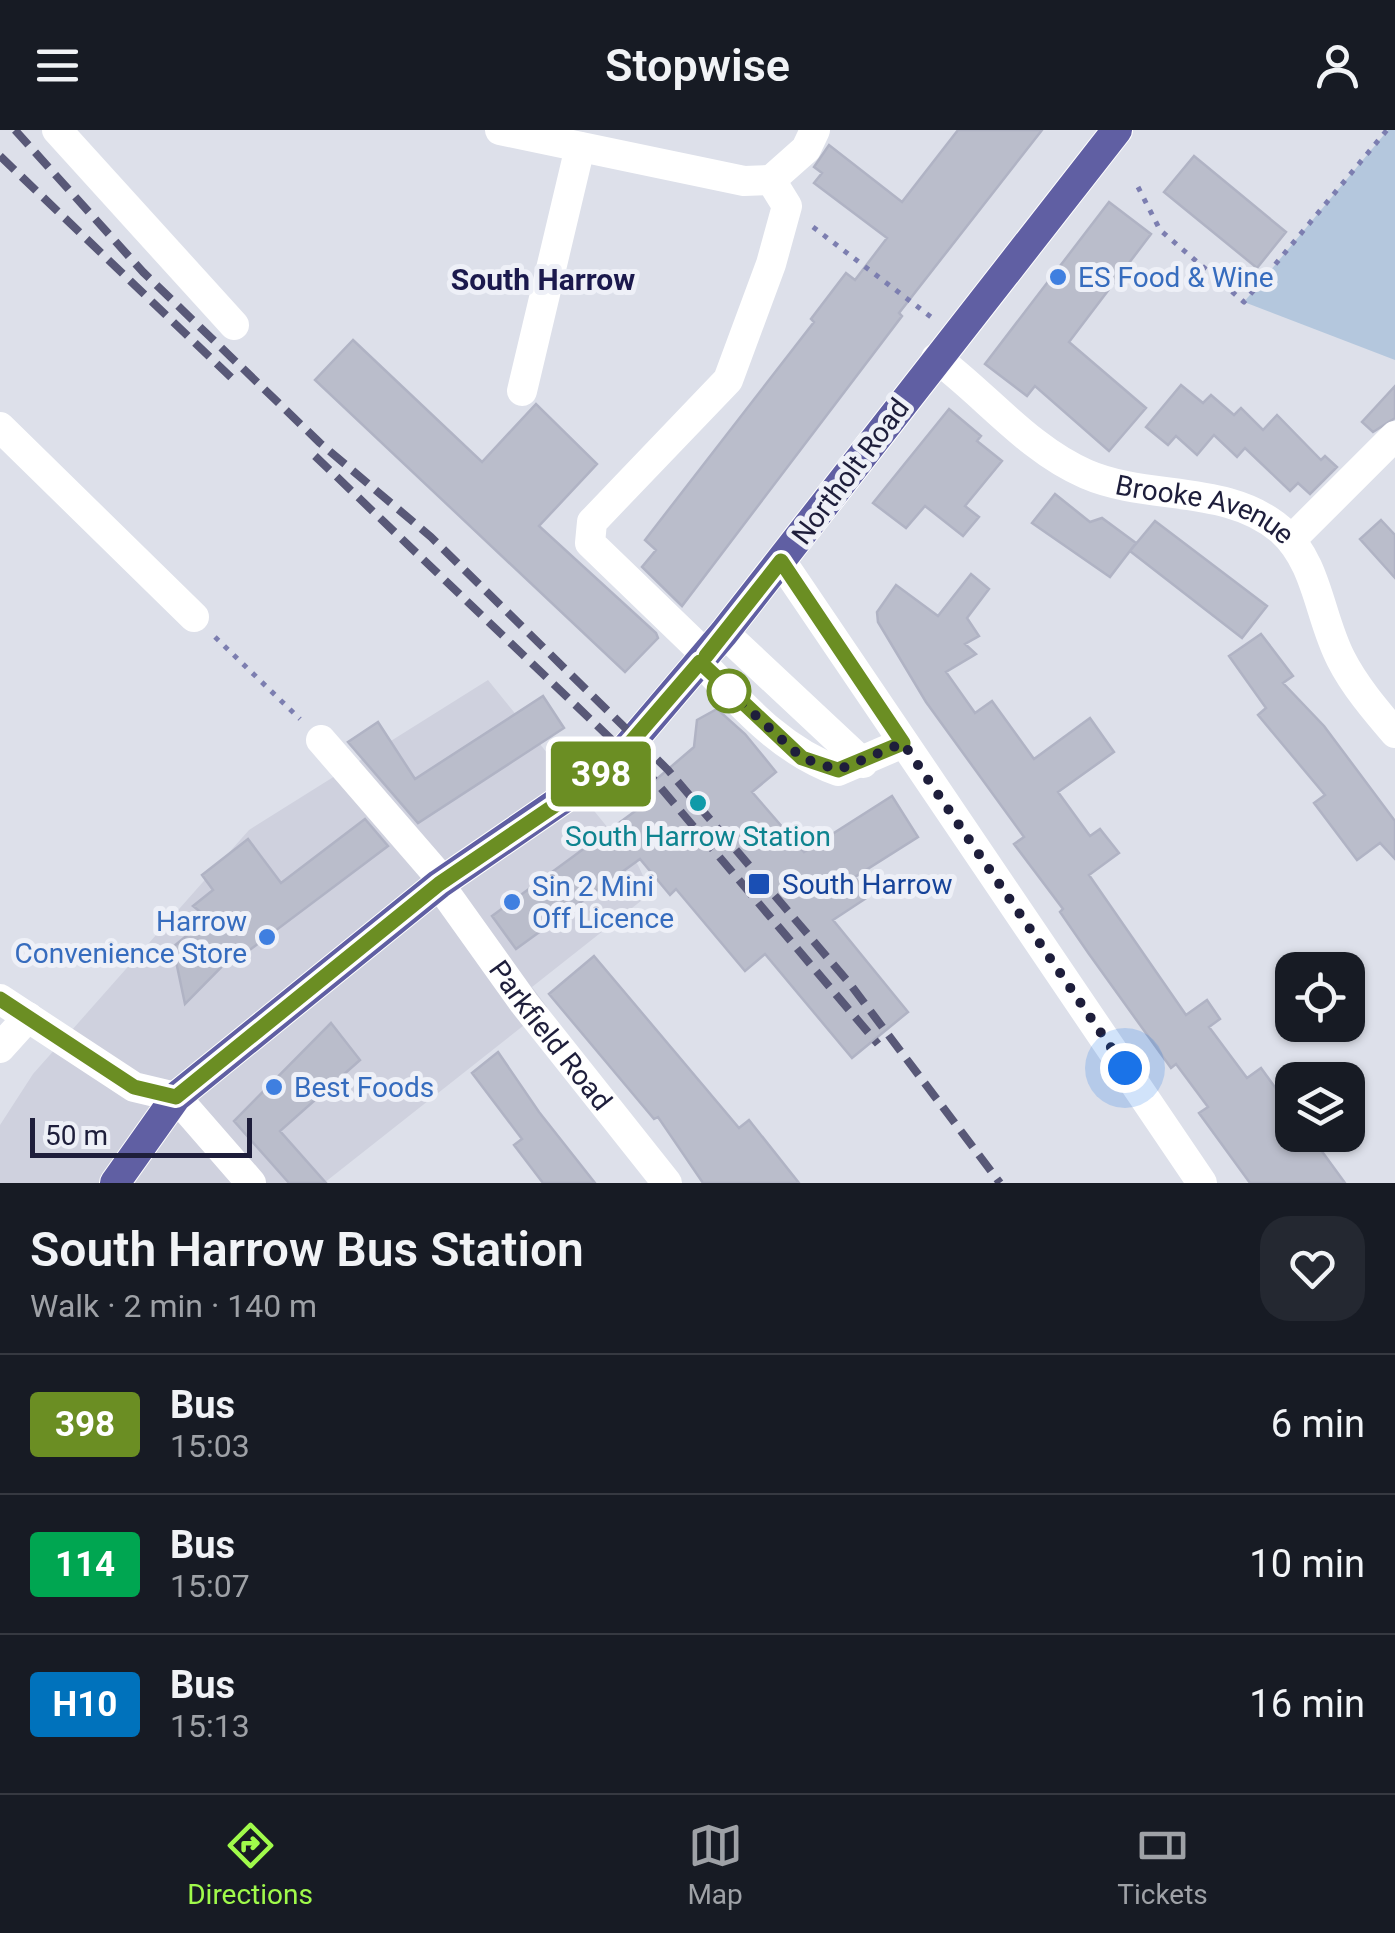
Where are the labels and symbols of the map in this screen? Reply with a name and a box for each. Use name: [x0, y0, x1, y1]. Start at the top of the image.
place label: ES Food & Wine: [1078, 261, 1274, 294]
district label: South Harrow: [451, 262, 635, 297]
marker: ES Food & Wine: [1047, 266, 1069, 288]
street label: Northolt Road: [785, 392, 916, 551]
street label: Brooke Avenue: [1113, 468, 1301, 551]
unlabelled marker: [708, 670, 750, 712]
line badge: 398: [544, 742, 658, 806]
marker: South Harrow Station: [687, 792, 709, 814]
place label: South Harrow Station: [565, 820, 831, 853]
place label: South Harrow: [782, 868, 952, 901]
place label: Sin 2 Mini Off Licence: [532, 870, 674, 935]
marker: South Harrow: [746, 871, 772, 897]
marker: Sin 2 Mini Off Licence: [501, 891, 523, 913]
place label: Harrow Convenience Store: [15, 905, 247, 970]
marker: Harrow Convenience Store: [256, 926, 278, 948]
street label: Parkfield Road: [482, 954, 619, 1117]
your location: [1100, 1043, 1150, 1093]
place label: Best Foods: [294, 1071, 434, 1104]
marker: Best Foods: [263, 1076, 285, 1098]
scale bar: [30, 1113, 252, 1158]

